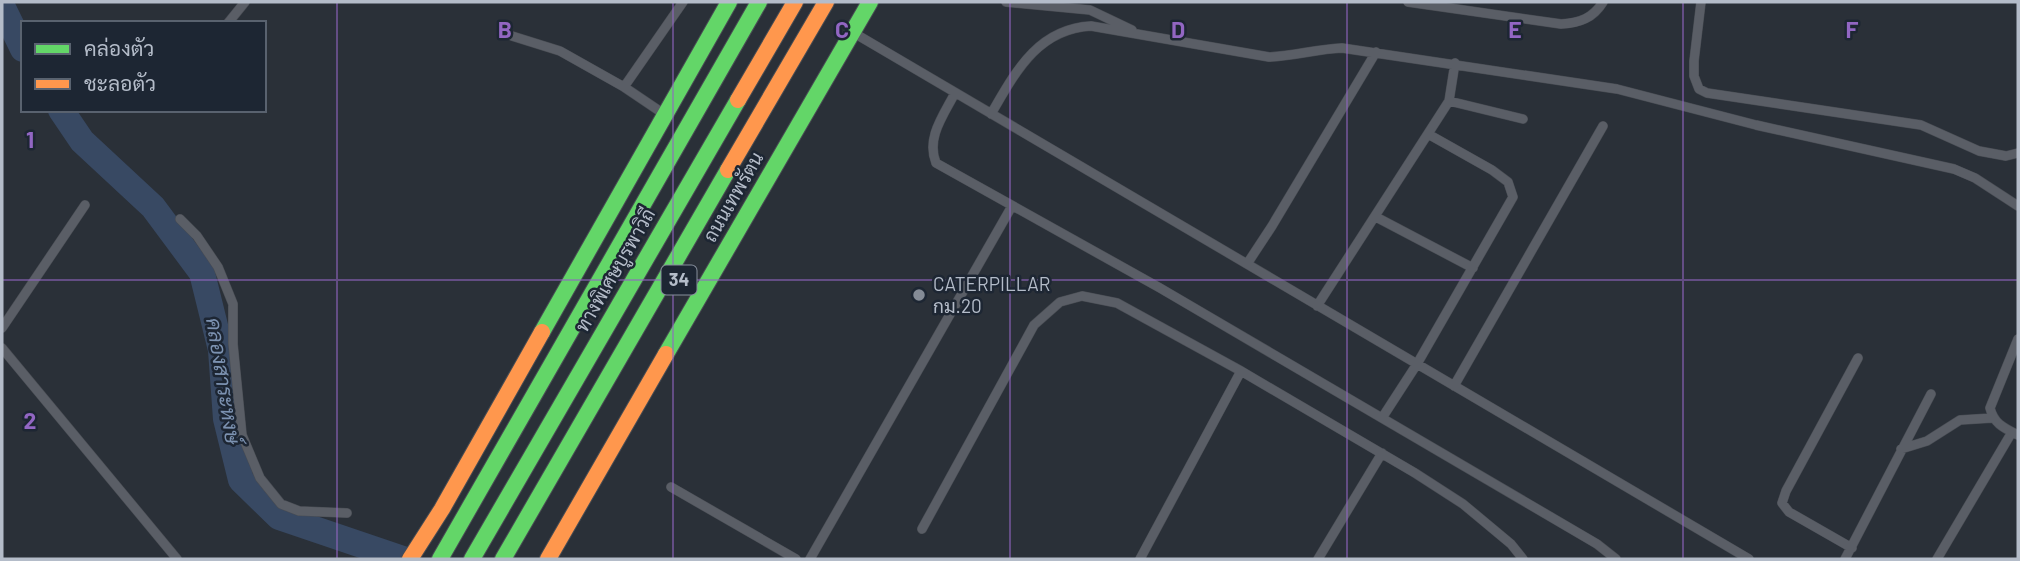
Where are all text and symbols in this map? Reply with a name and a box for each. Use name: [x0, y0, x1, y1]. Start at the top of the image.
text: B: [498, 15, 512, 43]
text: C: [835, 15, 849, 43]
text: D: [1171, 15, 1185, 43]
text: E: [1508, 15, 1522, 43]
text: F: [1846, 15, 1859, 43]
legend: [21, 21, 266, 112]
text: คล่องตัว: [84, 35, 154, 60]
text: ชะลอตัว: [84, 70, 156, 95]
text: 1: [26, 125, 34, 153]
street label: ถนนเทพรัตน: [698, 148, 768, 246]
street label: ทางพิเศษบูรพาวิถี: [570, 204, 662, 337]
road number: 34: [662, 266, 696, 294]
place label: CATERPILLAR กม.20: [933, 272, 1050, 317]
marker: CATERPILLAR กม.20: [911, 287, 927, 303]
water label: คลองสาระหงษ์: [202, 316, 247, 448]
text: 2: [24, 406, 36, 434]

